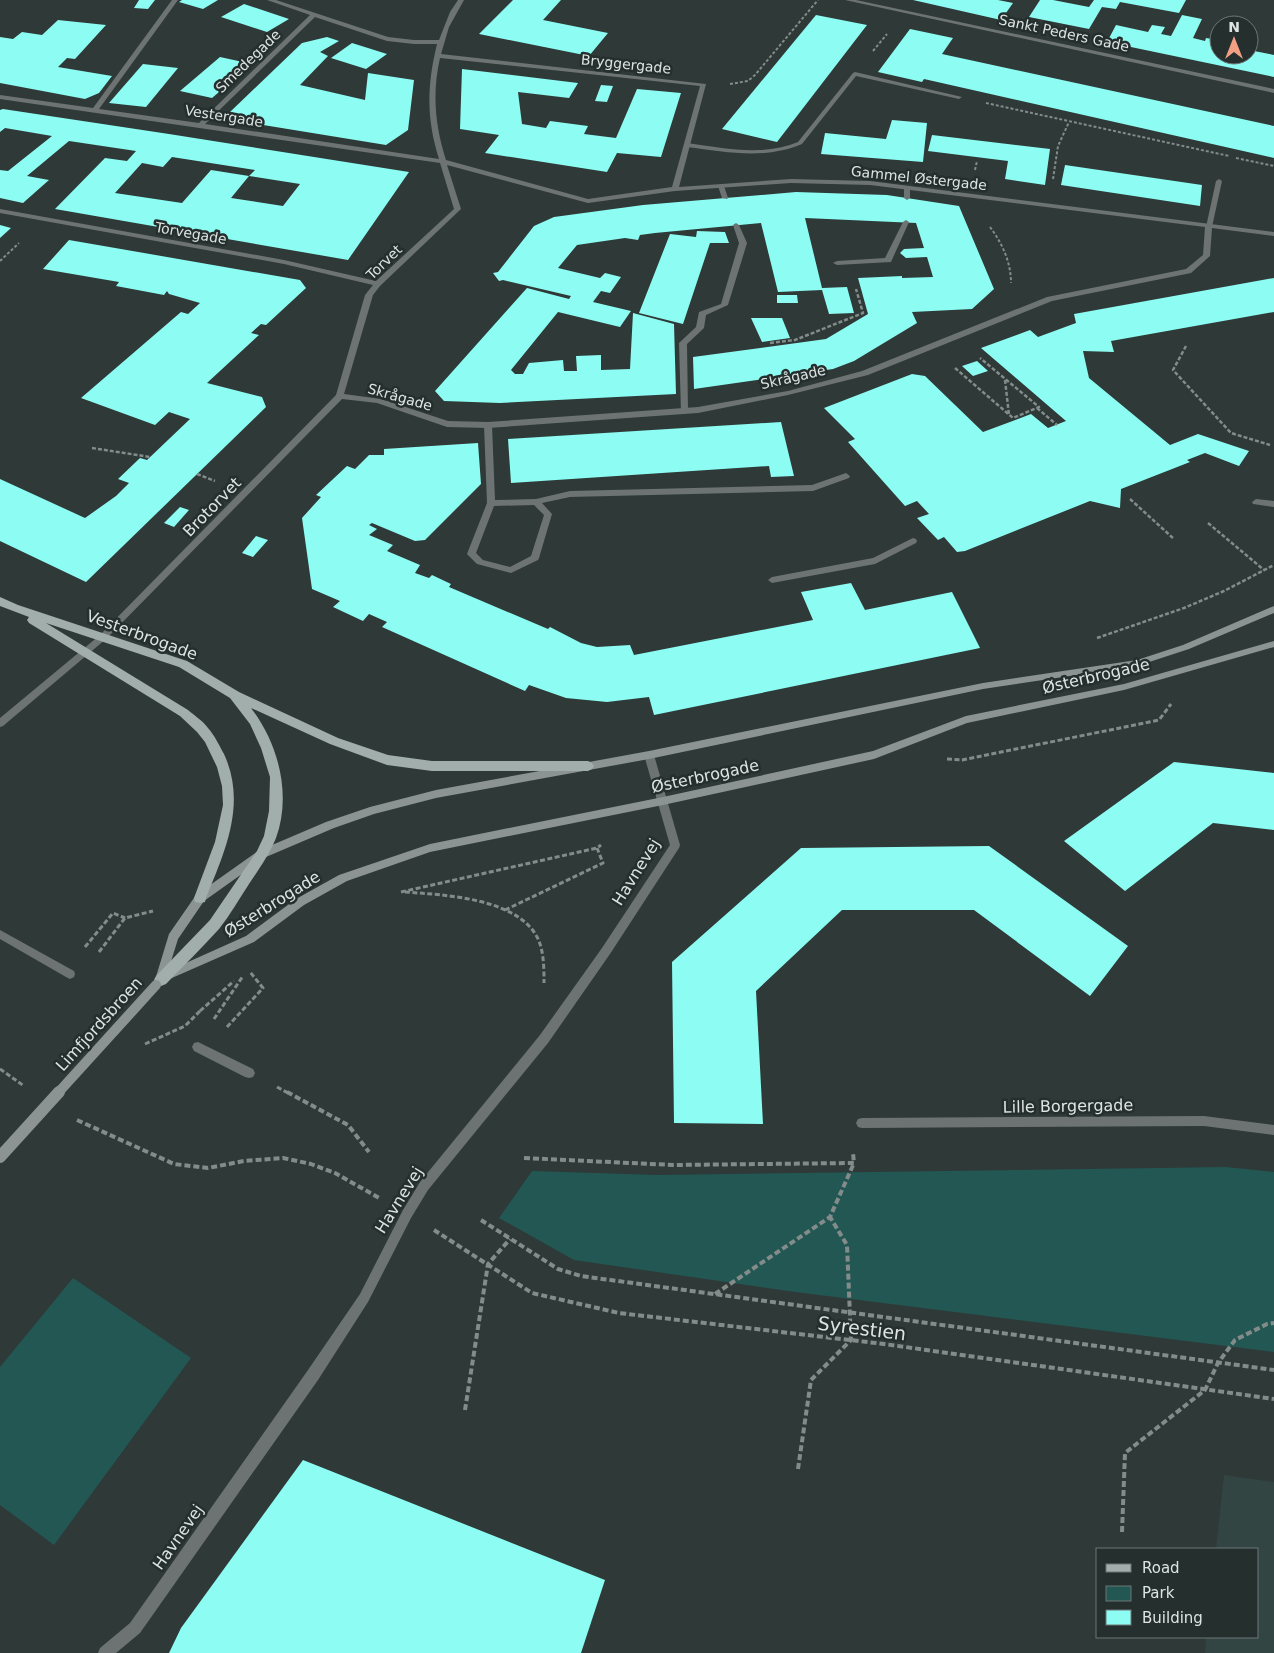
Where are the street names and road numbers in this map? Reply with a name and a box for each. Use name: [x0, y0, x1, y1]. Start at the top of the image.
street label: Sankt Peders Gade: [997, 11, 1131, 55]
street label: Smedegade: [212, 26, 284, 96]
street label: Bryggergade: [580, 51, 672, 77]
street label: Vestergade: [184, 102, 264, 130]
street label: Gammel Østergade: [850, 163, 988, 193]
street label: Torvegade: [153, 219, 228, 247]
street label: Torvet: [362, 241, 405, 283]
street label: Skrågade: [759, 362, 827, 392]
street label: Skrågade: [366, 380, 434, 414]
street label: Brotorvet: [179, 473, 245, 541]
street label: Vesterbrogade: [84, 606, 200, 664]
street label: Østerbrogade: [1040, 654, 1152, 698]
street label: Østerbrogade: [649, 755, 761, 797]
street label: Havnevej: [608, 835, 664, 909]
street label: Østerbrogade: [220, 867, 324, 941]
street label: Limfjordsbroen: [52, 973, 146, 1075]
street label: Lille Borgergade: [1003, 1095, 1133, 1117]
street label: Havnevej: [371, 1163, 427, 1237]
street label: Syrestien: [817, 1312, 907, 1344]
street label: Havnevej: [149, 1501, 207, 1573]

